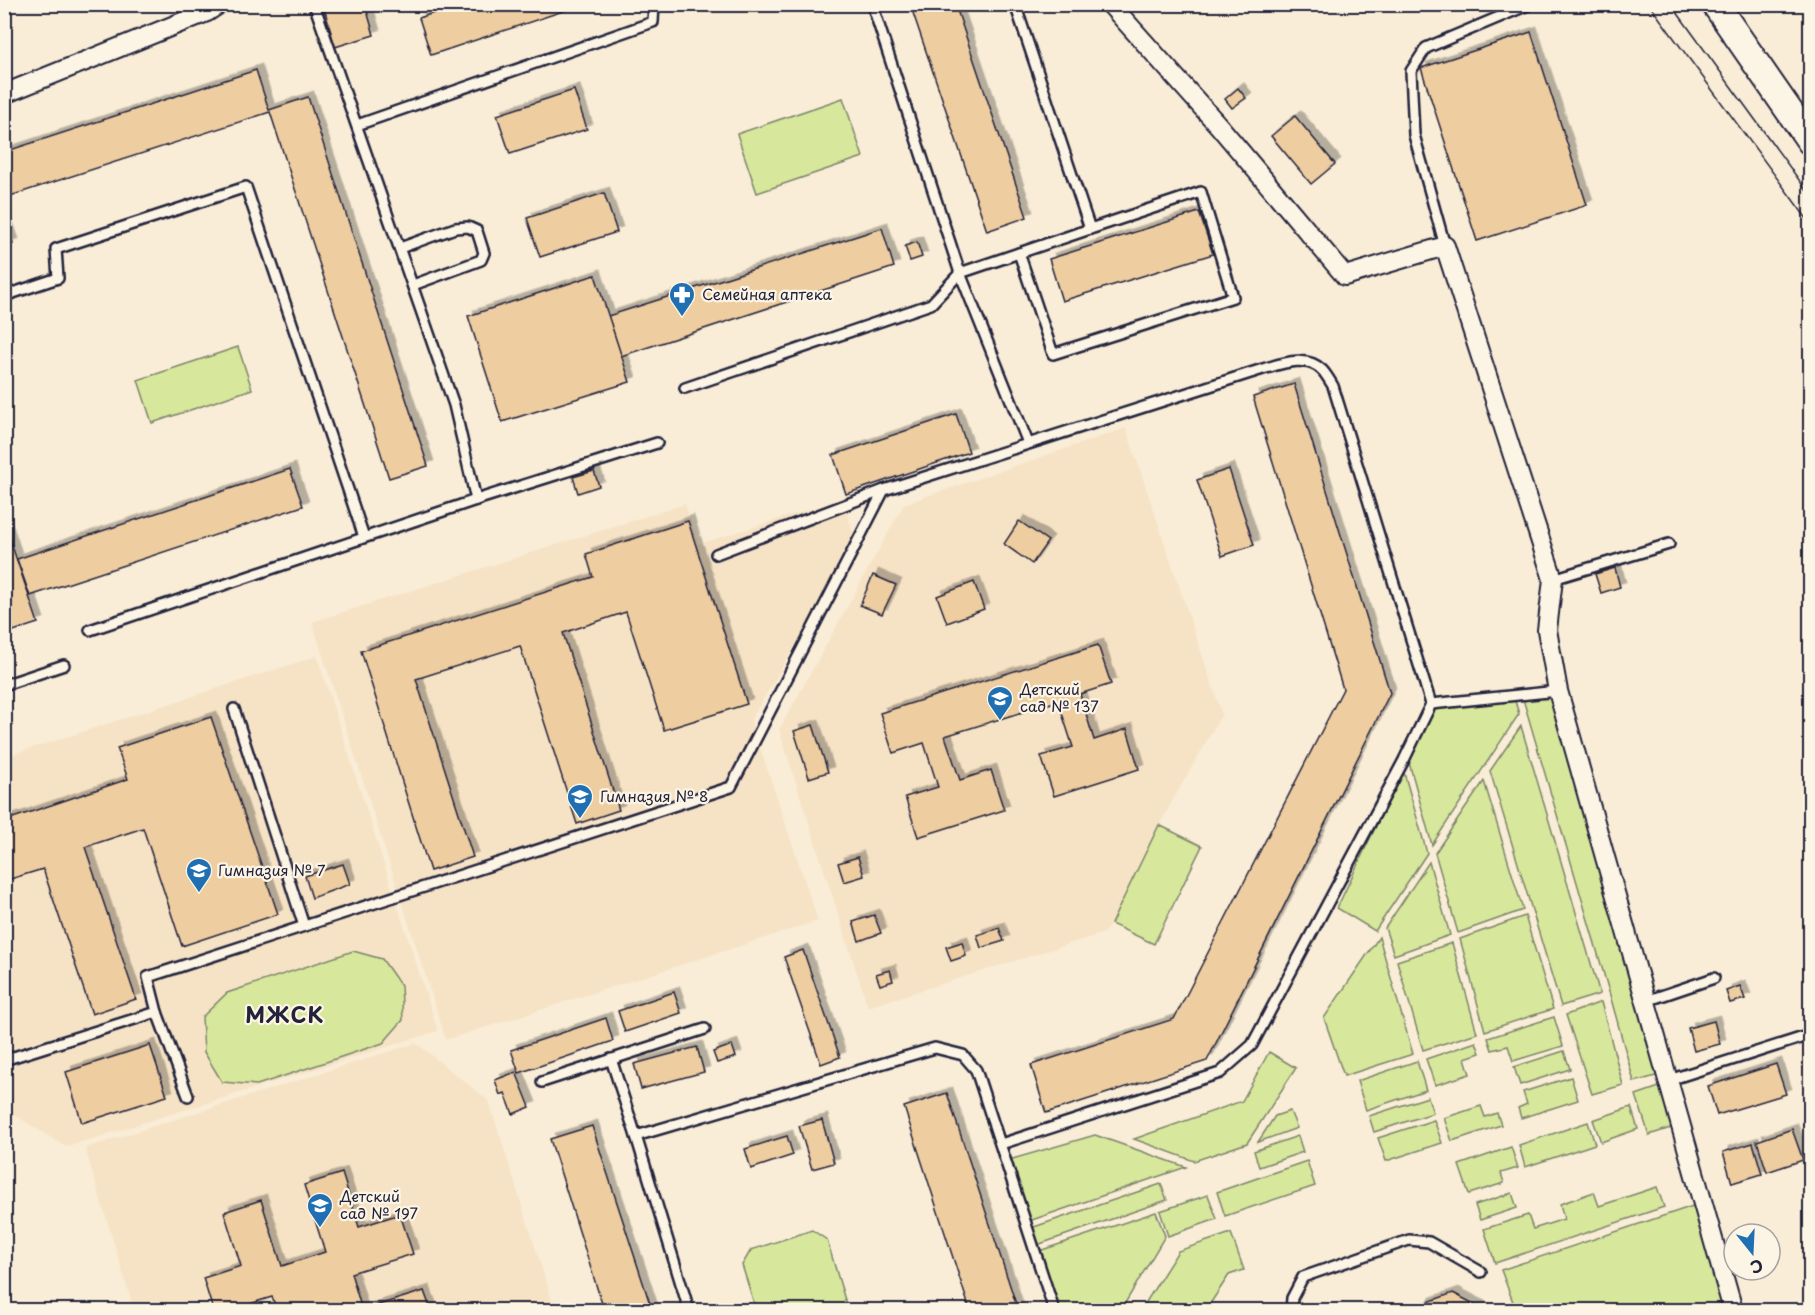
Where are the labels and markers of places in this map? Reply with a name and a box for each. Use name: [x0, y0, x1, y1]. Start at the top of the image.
pharmacy icon: Семейная аптека: [667, 280, 697, 318]
place label: Семейная аптека: [702, 282, 832, 305]
place label: Детский сад № 137: [1019, 677, 1099, 717]
school or university icon: Детский сад № 137: [985, 684, 1015, 722]
school or university icon: Гимназия № 8: [565, 782, 595, 820]
place label: Гимназия № 8: [600, 784, 708, 807]
school or university icon: Гимназия № 7: [184, 856, 214, 894]
place label: Гимназия № 7: [218, 858, 326, 881]
place label: Детский сад № 197: [339, 1184, 418, 1224]
school or university icon: Детский сад № 197: [305, 1191, 335, 1229]

